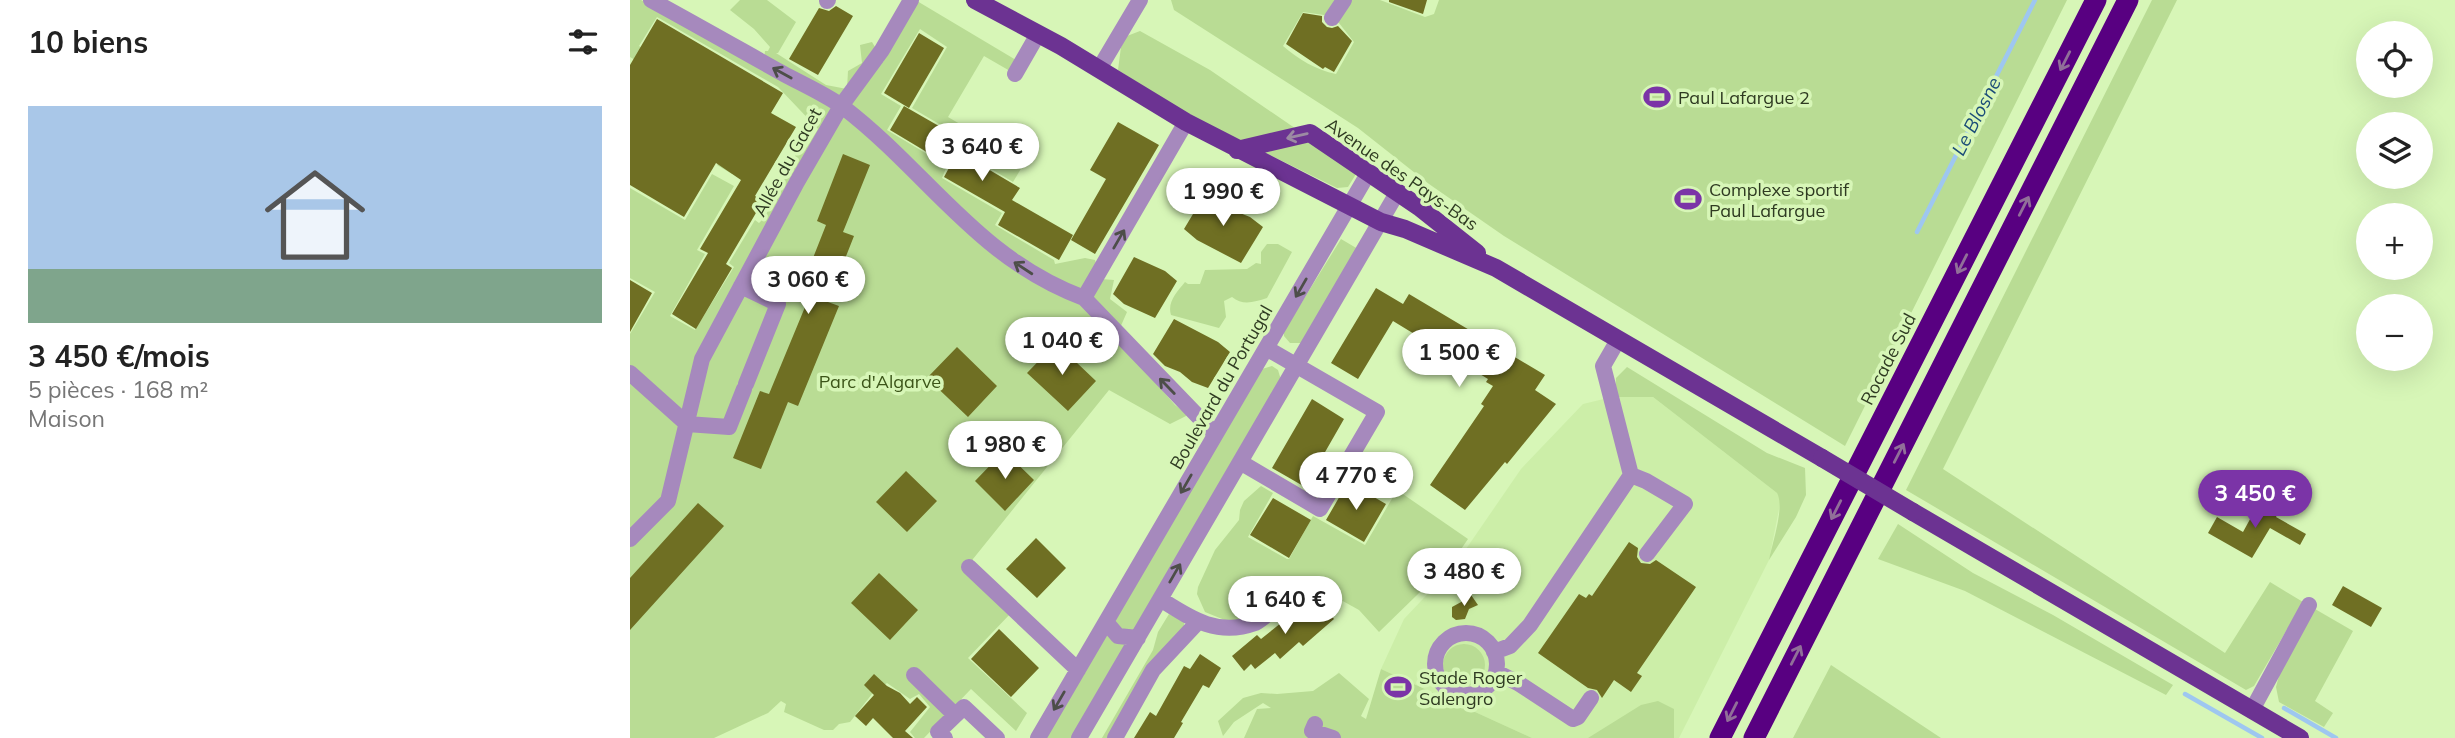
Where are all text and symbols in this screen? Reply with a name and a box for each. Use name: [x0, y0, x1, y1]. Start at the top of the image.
map controls: [2356, 21, 2433, 371]
button: locate: [2356, 21, 2433, 98]
text: 10 biens: [28, 23, 148, 61]
icon: filters: [564, 23, 602, 61]
one-way arrow: [2058, 50, 2072, 71]
one-way arrow: [772, 66, 792, 80]
water label: Le Blosne: [1946, 73, 2006, 159]
sports icon: Paul Lafargue 2: [1642, 82, 1672, 112]
place label: Paul Lafargue 2: [1678, 86, 1810, 109]
street label: Allée du Gacet: [748, 104, 826, 220]
button: layers: [2356, 112, 2433, 189]
street label: Avenue des Pays-Bas: [1321, 113, 1483, 236]
pin: 3 640 €: [917, 124, 1047, 183]
one-way arrow: [1286, 130, 1309, 143]
text: 3 640 €: [941, 131, 1023, 160]
icon: home: [252, 152, 378, 278]
pin: 1 990 €: [1158, 168, 1288, 228]
text: 1 990 €: [1182, 176, 1264, 205]
place label: Complexe sportif Paul Lafargue: [1709, 178, 1850, 222]
sports icon: Complexe sportif Paul Lafargue: [1673, 184, 1703, 214]
one-way arrow: [2017, 196, 2031, 217]
button: +: [2356, 203, 2433, 280]
one-way arrow: [1113, 229, 1126, 250]
one-way arrow: [1955, 253, 1968, 274]
pin: 3 060 €: [743, 256, 873, 316]
one-way arrow: [1014, 261, 1033, 275]
text: 3 060 €: [767, 264, 849, 293]
one-way arrow: [1294, 277, 1308, 297]
button: −: [2356, 294, 2433, 371]
street label: Boulevard du Portugal: [1165, 301, 1277, 473]
street label: Rocade Sud: [1855, 309, 1921, 409]
pin: 1 040 €: [997, 318, 1127, 377]
text: 1 040 €: [1021, 325, 1103, 354]
pin: 1 500 €: [1394, 330, 1524, 389]
text: 3 450 €/mois: [28, 337, 210, 375]
text: 1 500 €: [1418, 337, 1500, 366]
park label: Parc d'Algarve: [819, 370, 941, 393]
text: 5 pièces · 168 m²: [28, 375, 208, 404]
one-way arrow: [1159, 378, 1176, 395]
text: Maison: [28, 404, 105, 433]
pin: 1 980 €: [940, 421, 1070, 481]
text: 1 980 €: [964, 429, 1046, 458]
one-way arrow: [1892, 443, 1906, 463]
pin: 4 770 €: [1291, 452, 1421, 512]
text: 4 770 €: [1315, 460, 1397, 489]
pin: 3 450 €: [2190, 470, 2320, 530]
one-way arrow: [1179, 474, 1193, 494]
text: 3 450 €: [2214, 478, 2296, 507]
one-way arrow: [1829, 499, 1842, 520]
pin: 3 480 €: [1399, 548, 1529, 608]
text: 3 480 €: [1423, 556, 1505, 585]
one-way arrow: [1168, 564, 1182, 584]
pin: 1 640 €: [1220, 576, 1350, 636]
text: 1 640 €: [1244, 584, 1326, 613]
one-way arrow: [1789, 645, 1803, 666]
place label: Stade Roger Salengro: [1419, 666, 1523, 710]
sports icon: Stade Roger Salengro: [1383, 672, 1413, 702]
one-way arrow: [1052, 691, 1066, 711]
one-way arrow: [1725, 701, 1739, 722]

